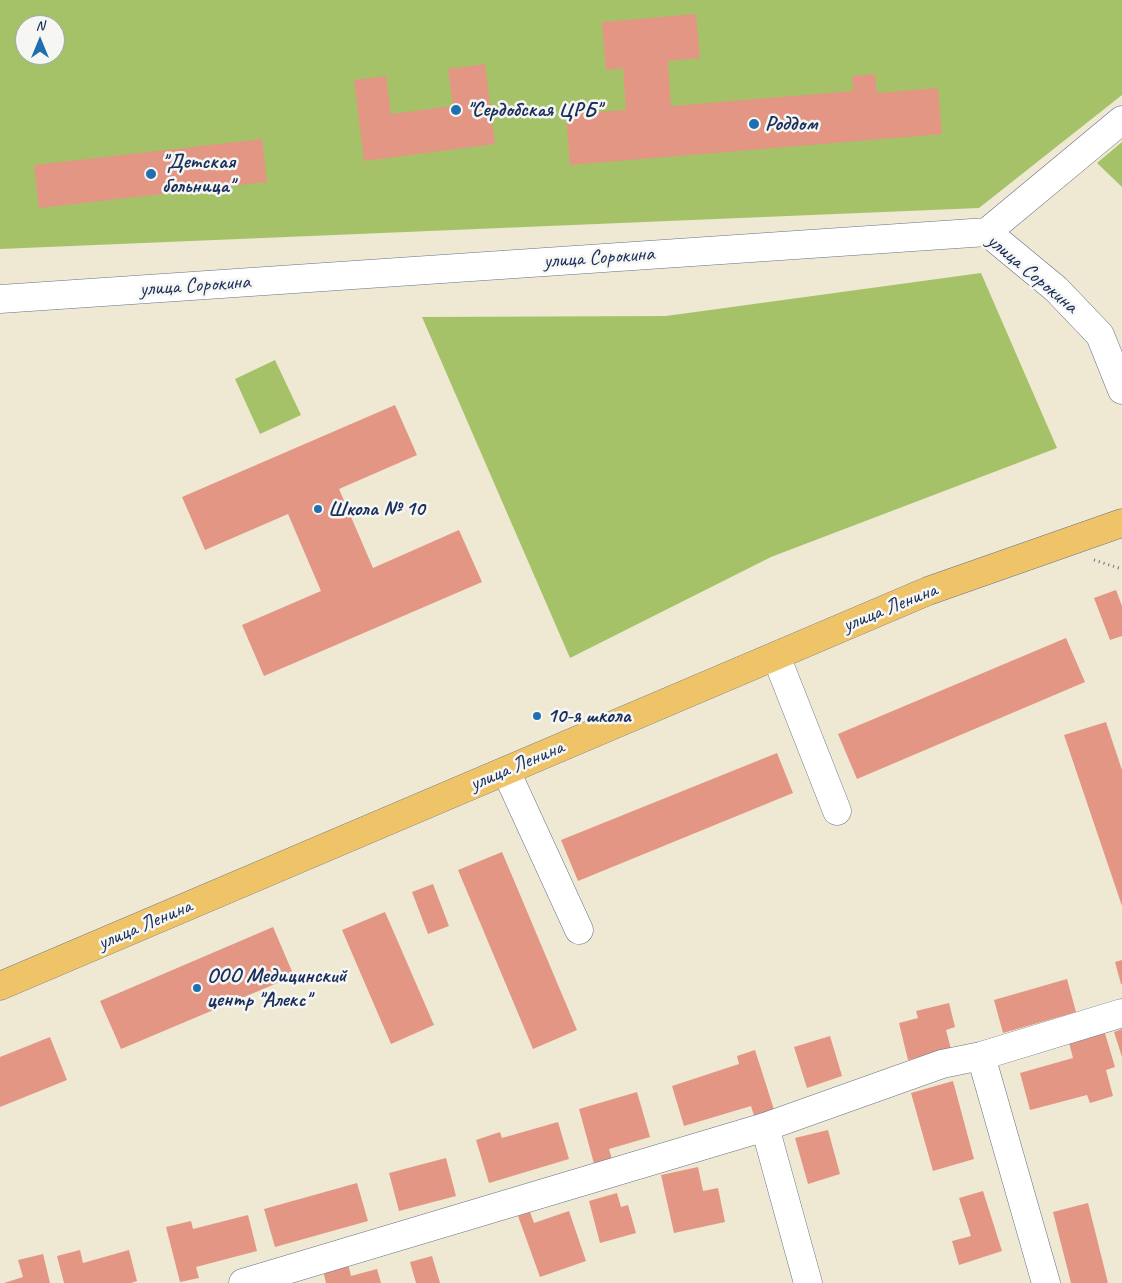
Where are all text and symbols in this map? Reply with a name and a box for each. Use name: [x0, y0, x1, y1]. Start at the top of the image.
north arrow: [15, 15, 65, 65]
text: N: [36, 17, 44, 34]
place label: "Сердобская ЦРБ": [467, 97, 601, 123]
marker: "Сердобская ЦРБ": [449, 103, 463, 117]
place label: Роддом: [765, 111, 817, 137]
marker: Роддом: [747, 117, 761, 131]
place label: "Детская больница": [162, 149, 235, 199]
marker: "Детская больница": [144, 167, 158, 181]
street label: улица Сорокина: [981, 229, 1083, 319]
street label: улица Сорокина: [543, 242, 655, 274]
street label: улица Сорокина: [139, 270, 251, 302]
place label: Школа № 10: [328, 496, 424, 522]
marker: Школа № 10: [312, 503, 324, 515]
street label: улица Ленина: [839, 578, 941, 638]
place label: 10-я школа: [547, 703, 631, 729]
marker: 10-я школа: [531, 710, 543, 722]
street label: улица Ленина: [466, 735, 568, 797]
street label: улица Ленина: [94, 894, 196, 956]
place label: ООО Медицинский центр "Алекс": [207, 963, 346, 1013]
marker: ООО Медицинский центр "Алекс": [191, 982, 203, 994]

